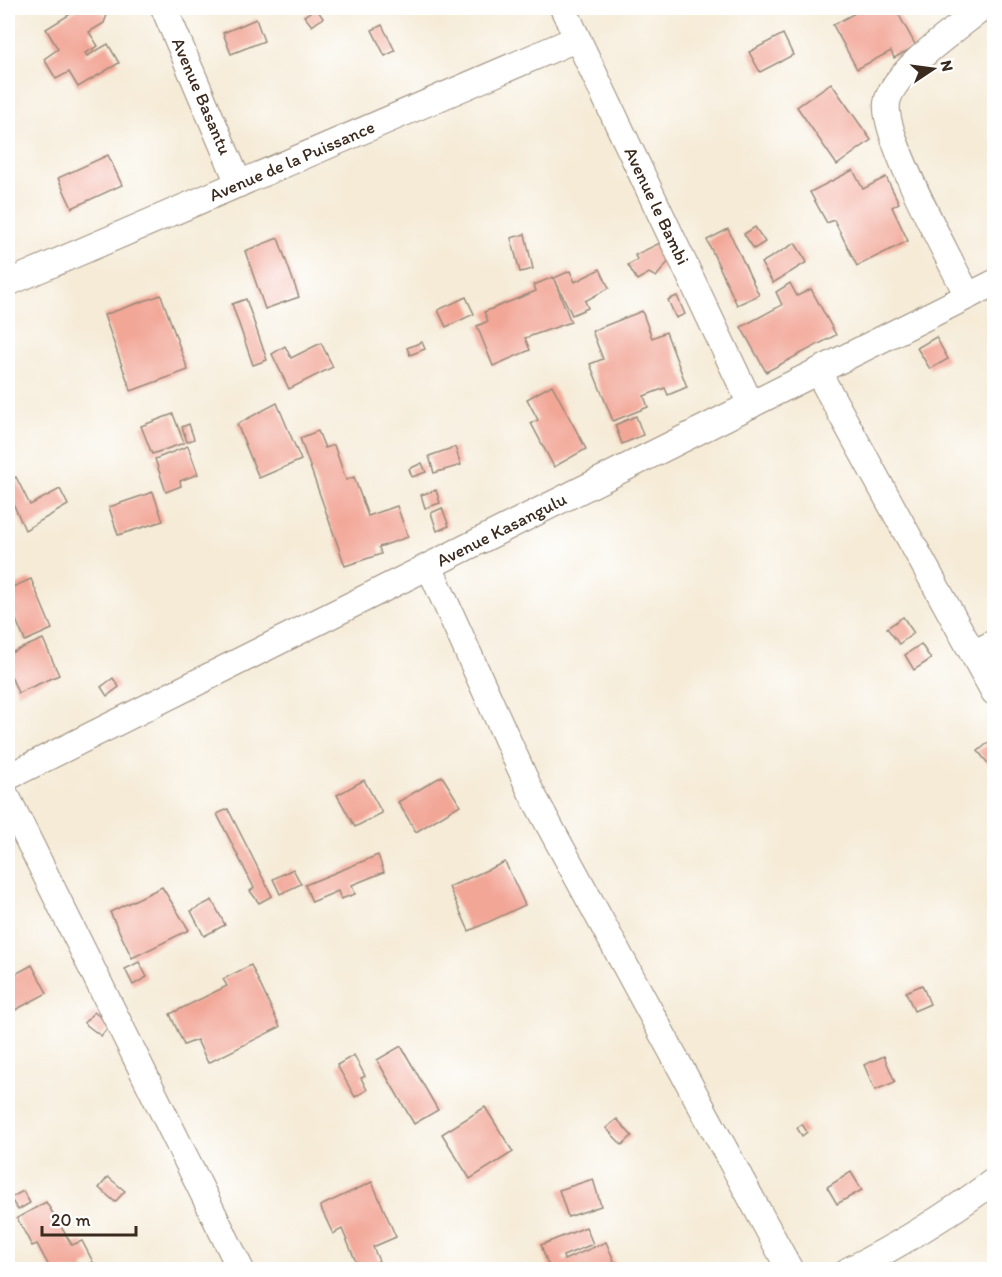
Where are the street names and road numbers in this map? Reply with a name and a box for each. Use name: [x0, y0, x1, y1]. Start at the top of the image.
street label: Avenue Basantu: [167, 34, 236, 158]
street label: Avenue de la Puissance: [206, 116, 378, 206]
street label: Avenue le Bambi: [619, 143, 694, 268]
street label: Avenue Kasangulu: [433, 488, 570, 572]

